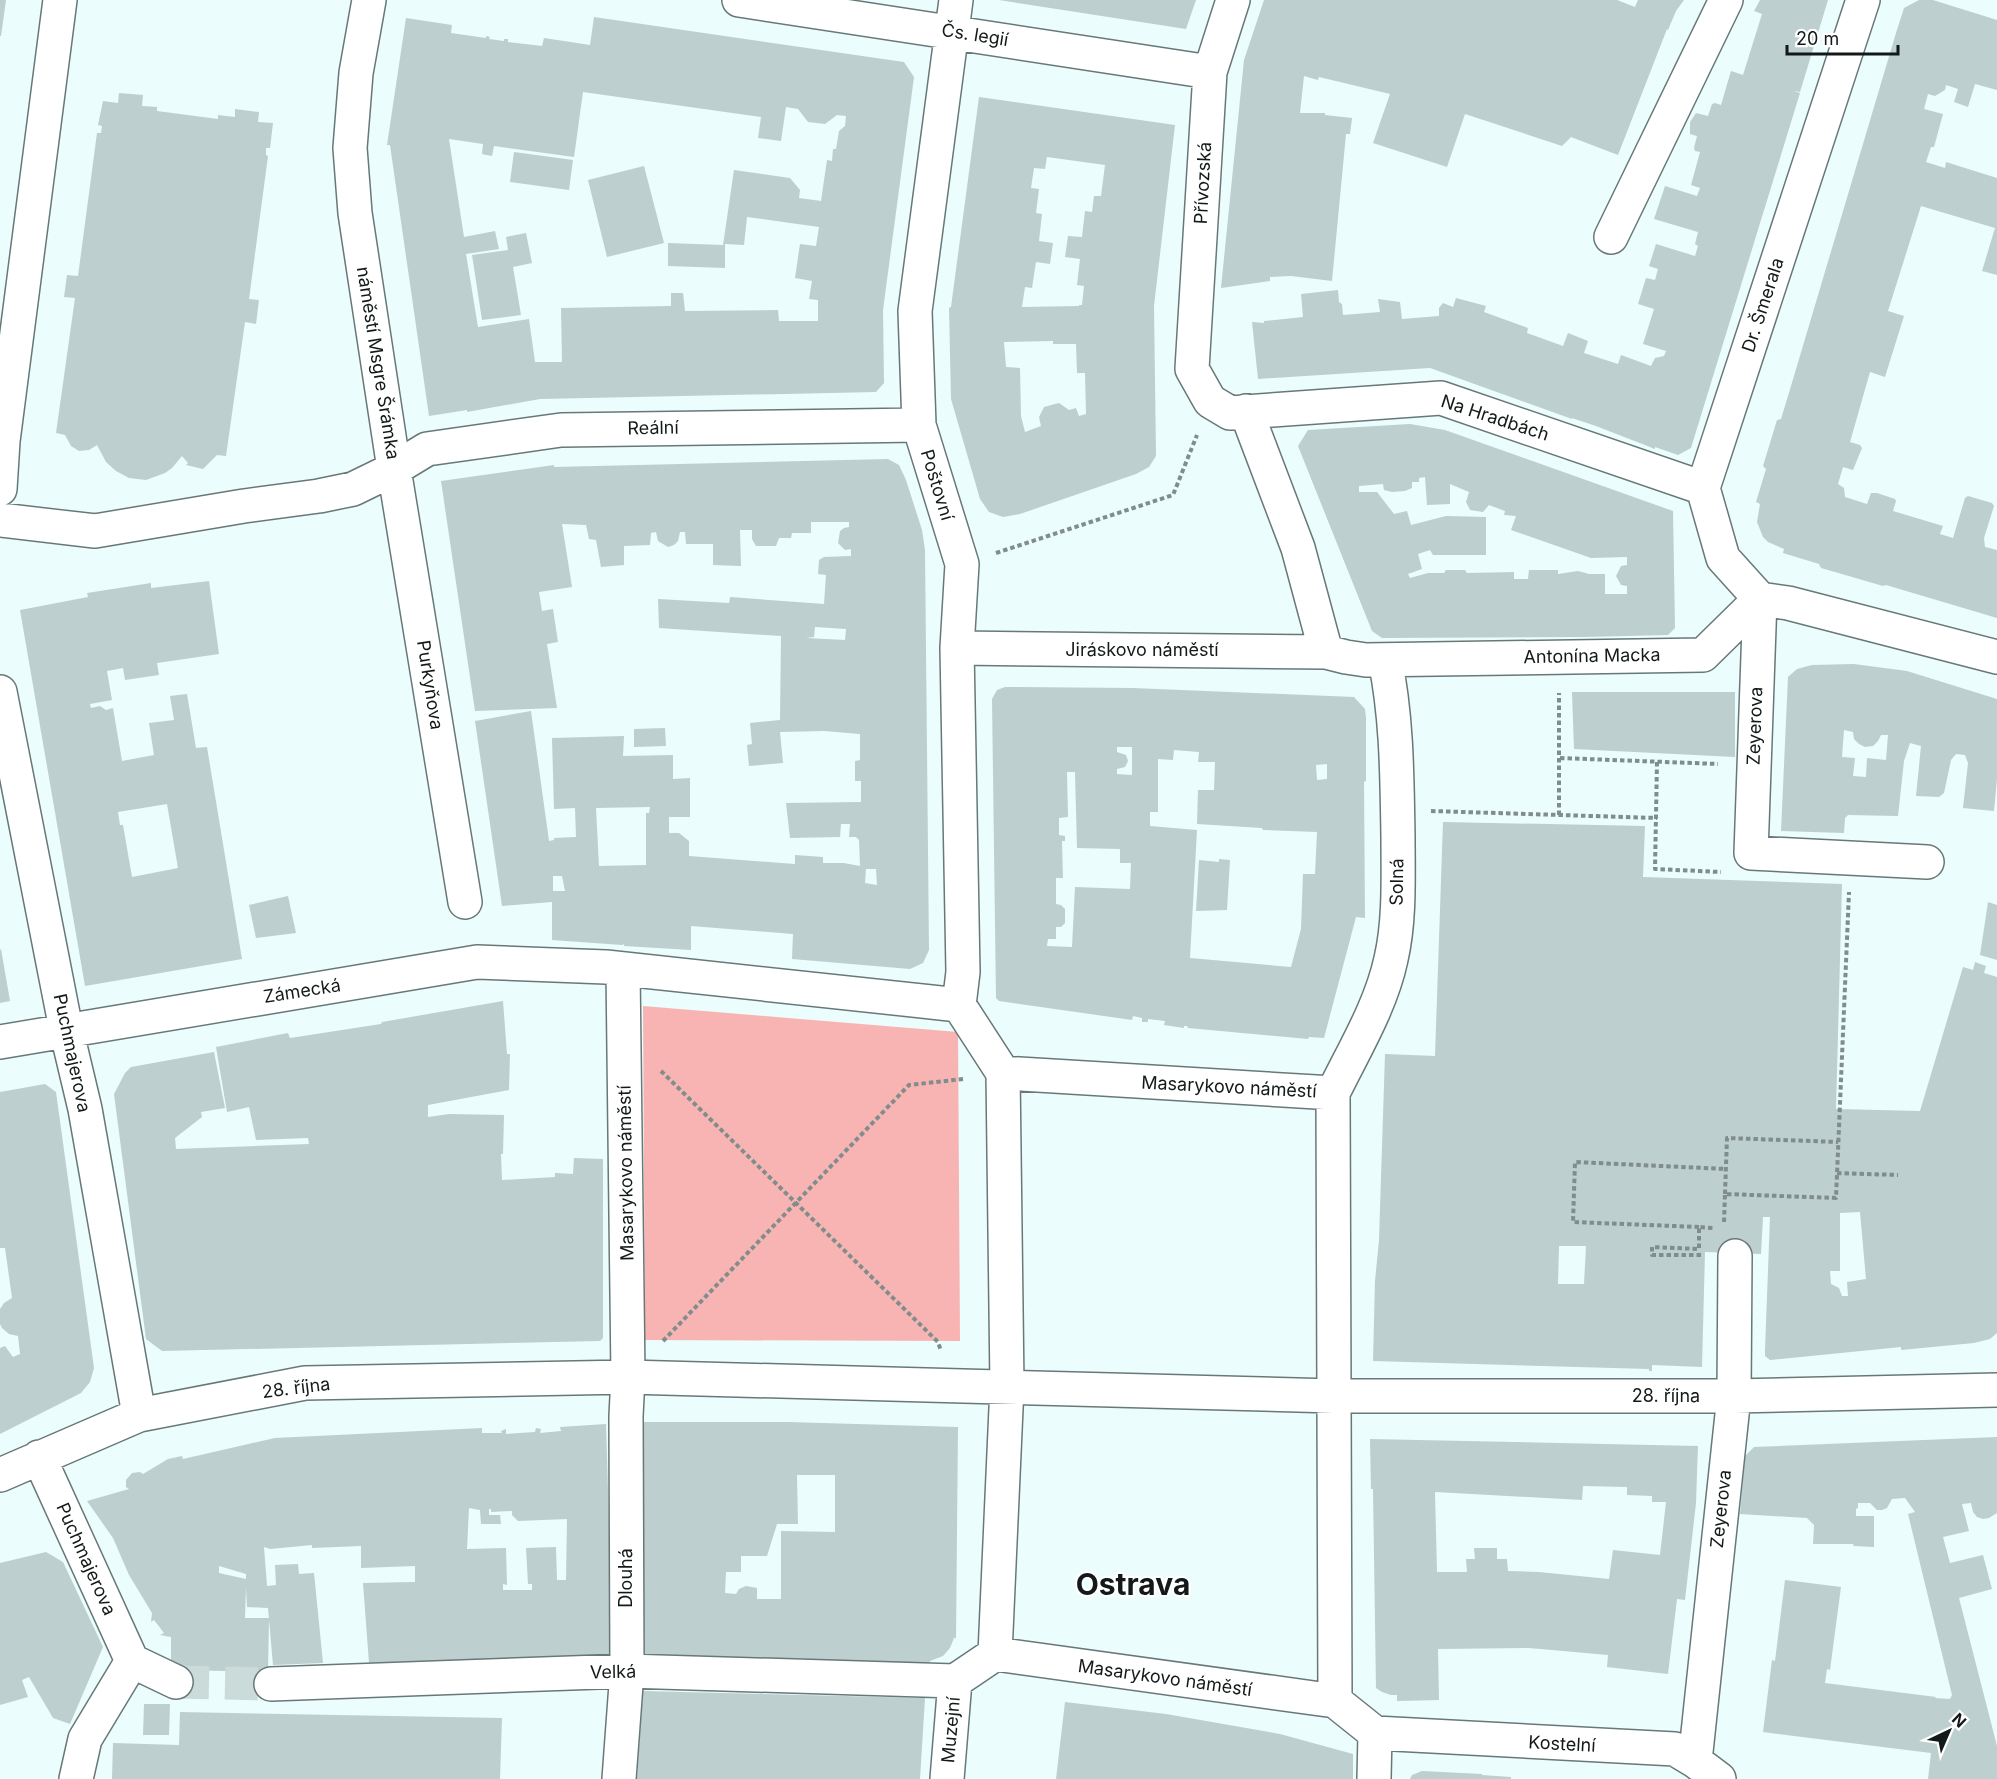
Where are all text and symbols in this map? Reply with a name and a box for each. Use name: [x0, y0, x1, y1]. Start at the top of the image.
street label: Čs. legií: [940, 18, 1011, 50]
scale bar: [1787, 18, 1898, 56]
text: 20 m: [1796, 28, 1839, 49]
street label: Přívozská: [1190, 141, 1215, 225]
street label: Dr. Šmerala: [1736, 255, 1788, 355]
street label: náměstí Msgre Šrámka: [353, 265, 405, 461]
street label: Na Hradbách: [1439, 390, 1552, 445]
street label: Reální: [627, 417, 680, 438]
street label: Poštovní: [917, 447, 958, 523]
street label: Purkyňova: [413, 639, 448, 731]
street label: Jiráskovo náměstí: [1065, 639, 1219, 660]
street label: Antonína Macka: [1523, 644, 1661, 667]
street label: Zeyerova: [1743, 686, 1766, 766]
street label: Solná: [1386, 858, 1407, 906]
street label: Zámecká: [262, 974, 342, 1007]
street label: Puchmajerova: [50, 992, 95, 1114]
street label: Masarykovo náměstí: [1141, 1071, 1318, 1102]
street label: Masarykovo náměstí: [613, 1084, 638, 1261]
street label: 28. října: [261, 1373, 331, 1402]
street label: 28. října: [1632, 1385, 1700, 1406]
street label: Zeyerova: [1706, 1469, 1735, 1549]
street label: Puchmajerova: [52, 1499, 121, 1618]
street label: Dlouhá: [615, 1548, 636, 1608]
district label: Ostrava: [1076, 1566, 1190, 1602]
street label: Masarykovo náměstí: [1077, 1655, 1254, 1700]
street label: Velká: [590, 1661, 636, 1682]
street label: Muzejní: [937, 1695, 964, 1764]
north arrow: [1919, 1701, 1979, 1761]
text: N: [1948, 1709, 1971, 1732]
street label: Kostelní: [1528, 1731, 1597, 1756]

